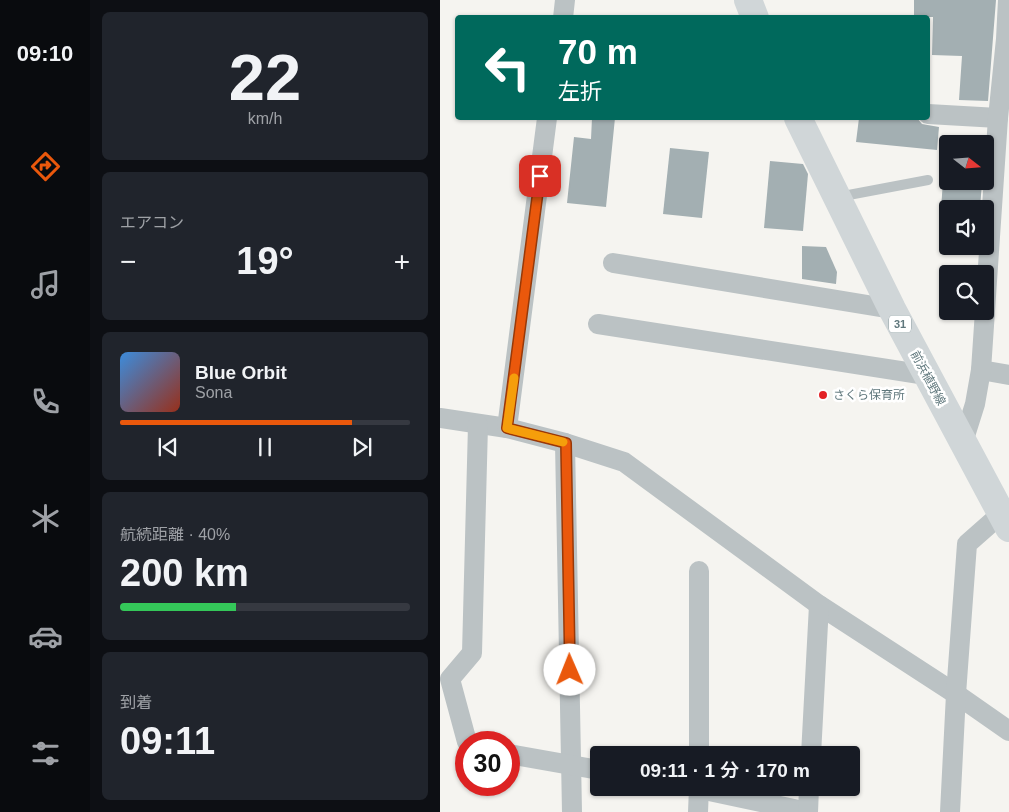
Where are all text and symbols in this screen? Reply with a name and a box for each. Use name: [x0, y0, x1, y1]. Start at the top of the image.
text: 70 m: [558, 32, 638, 71]
icon: left: [475, 35, 540, 100]
text: 09:10: [17, 41, 73, 66]
text: 22: [229, 41, 301, 114]
text: 左折: [558, 79, 602, 104]
text: km/h: [248, 110, 282, 127]
north arrow: [939, 135, 994, 190]
map controls: [939, 135, 994, 320]
icon: directions: [28, 149, 63, 184]
pin: [519, 155, 561, 197]
icon: arrive: [526, 162, 554, 190]
button: sound: [939, 200, 994, 255]
text: エアコン: [120, 214, 184, 231]
text: 19°: [236, 240, 294, 282]
text: −: [120, 246, 136, 277]
text: +: [394, 246, 410, 277]
button: search: [939, 265, 994, 320]
icon: music: [28, 267, 63, 302]
road number: 31: [889, 316, 911, 332]
street label: 前浜植野線: [908, 348, 948, 408]
text: Blue Orbit: [195, 362, 287, 383]
icon: phone: [28, 384, 63, 419]
text: Sona: [195, 384, 232, 401]
place label: さくら保育所: [833, 388, 905, 402]
marker: さくら保育所: [817, 389, 829, 401]
icon: previous: [154, 433, 182, 461]
icon: pause: [251, 433, 279, 461]
icon: next: [348, 433, 376, 461]
icon: climate: [28, 501, 63, 536]
text: 航続距離 · 40%: [120, 526, 230, 543]
text: 200 km: [120, 552, 249, 594]
icon: car: [28, 619, 63, 654]
position arrow: [543, 643, 595, 695]
text: 到着: [120, 694, 152, 711]
text: 09:11: [120, 720, 215, 762]
speed limit sign: 30: [455, 731, 520, 796]
icon: filters: [28, 736, 63, 771]
text: 09:11 · 1 分 · 170 m: [640, 760, 810, 781]

